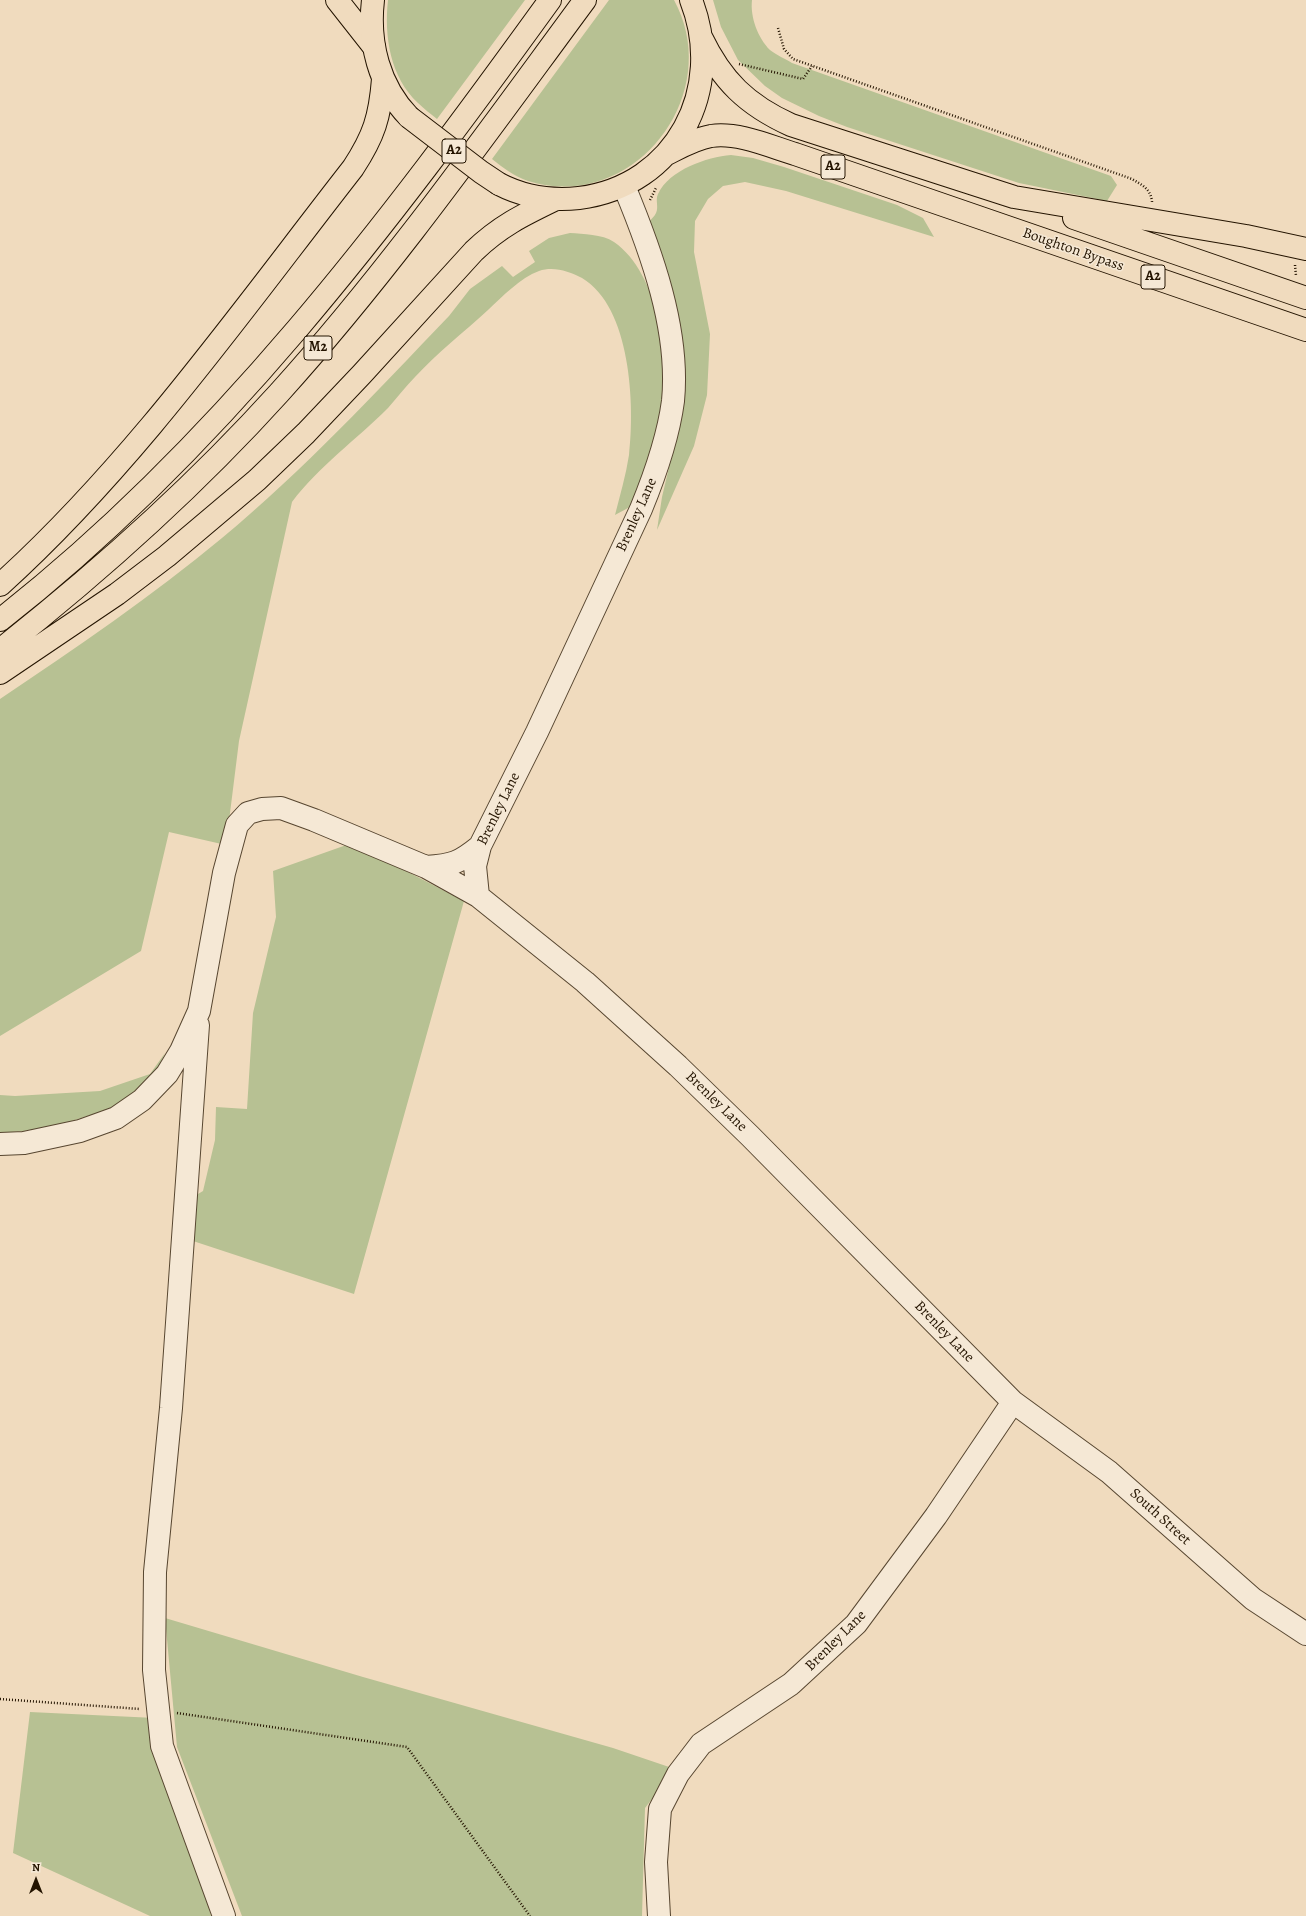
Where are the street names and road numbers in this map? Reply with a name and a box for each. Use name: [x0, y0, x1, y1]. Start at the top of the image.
road number: A2: [442, 139, 466, 163]
road number: A2: [821, 155, 845, 179]
street label: Boughton Bypass: [1020, 224, 1126, 276]
road number: A2: [1141, 265, 1165, 289]
road number: M2: [304, 336, 332, 360]
street label: Brenley Lane: [613, 475, 661, 555]
street label: Brenley Lane: [474, 770, 524, 848]
street label: Brenley Lane: [681, 1068, 751, 1136]
street label: Brenley Lane: [910, 1297, 978, 1367]
street label: South Street: [1126, 1485, 1194, 1549]
street label: Brenley Lane: [802, 1607, 870, 1675]

